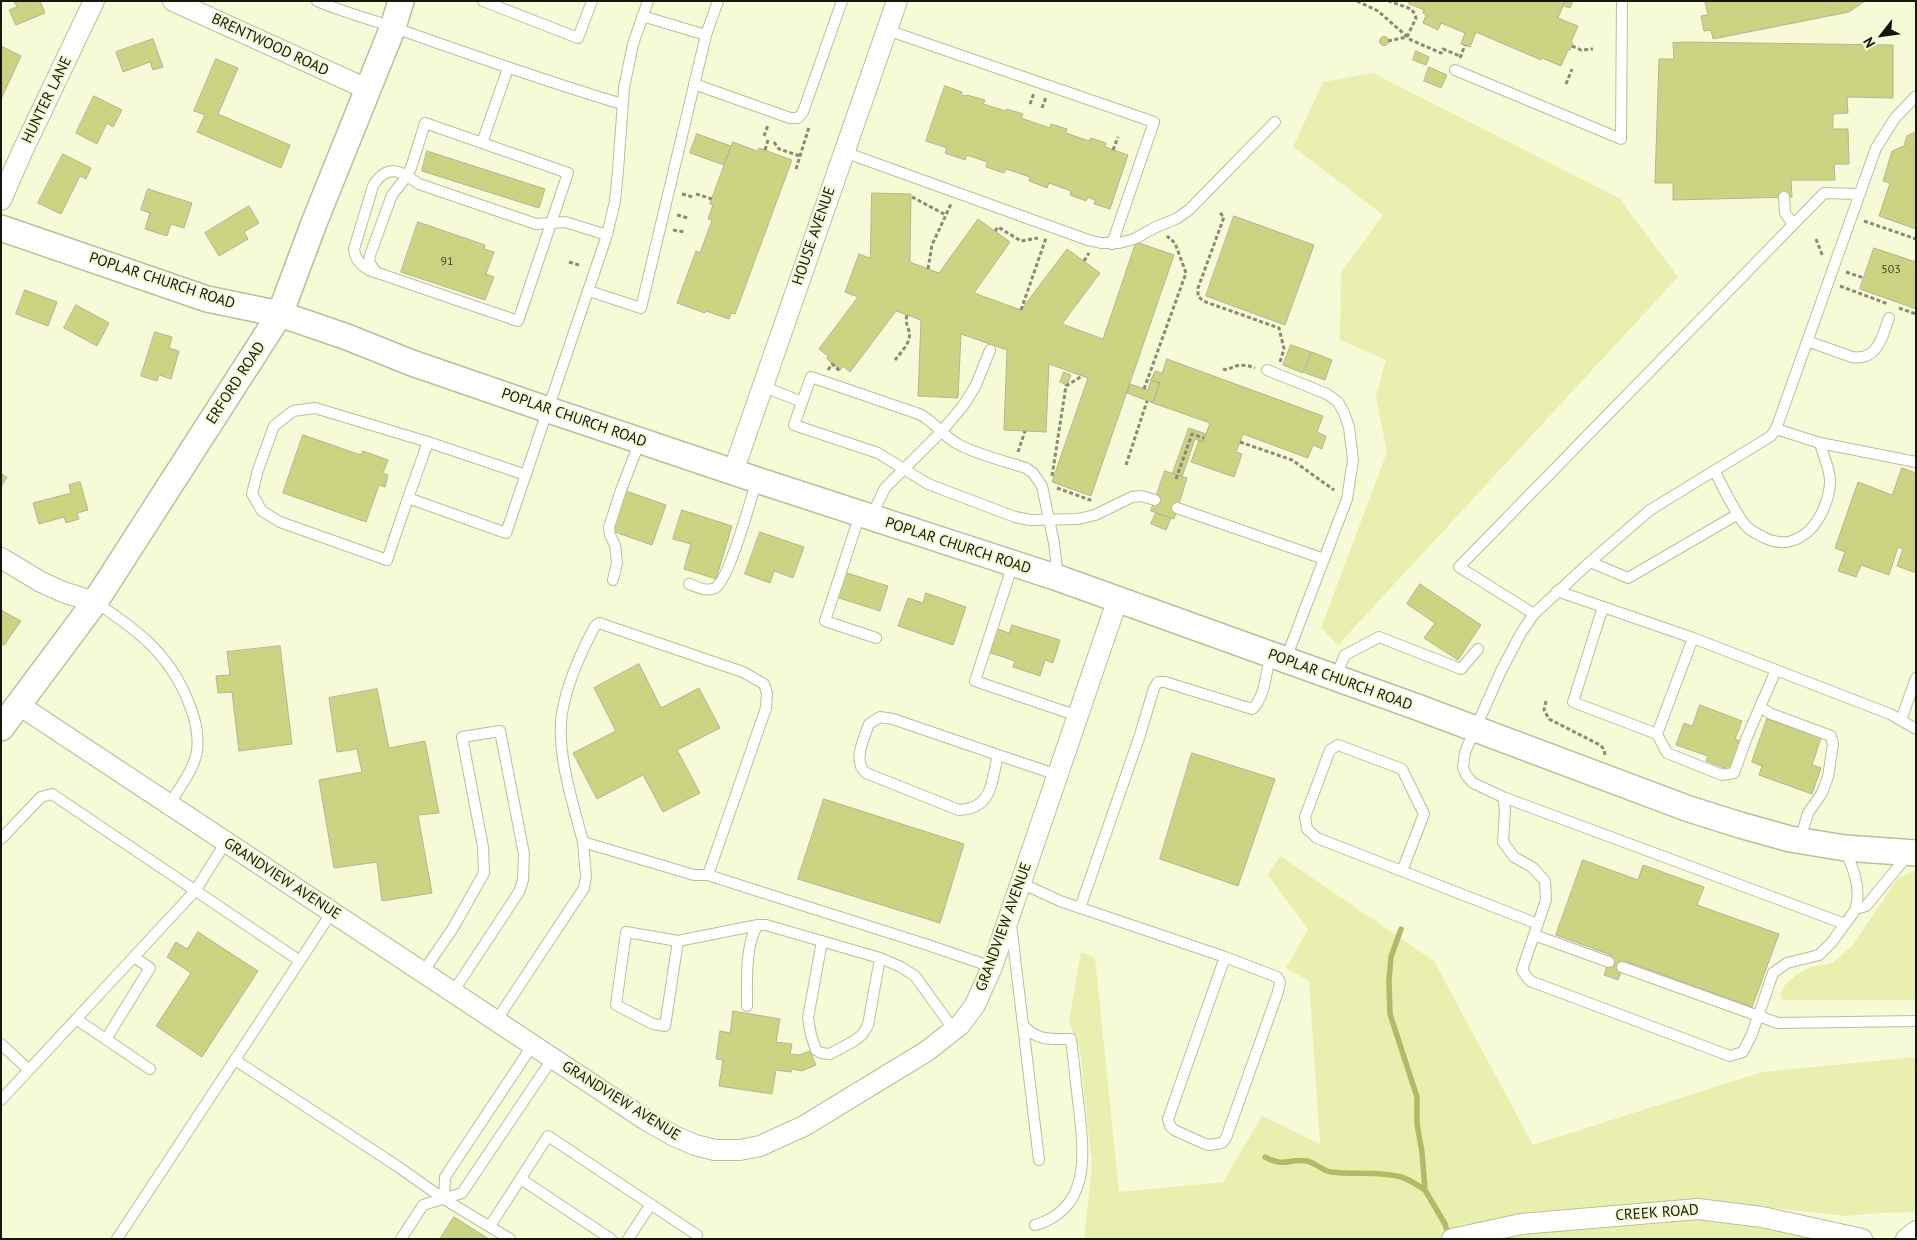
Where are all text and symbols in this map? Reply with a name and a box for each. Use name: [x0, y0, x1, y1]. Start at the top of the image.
street label: BRENTWOOD ROAD: [208, 10, 332, 80]
north arrow: [1857, 10, 1907, 60]
text: N: [1859, 34, 1879, 51]
street label: HUNTER LANE: [18, 54, 76, 146]
street label: HOUSE AVENUE: [789, 185, 839, 287]
street label: POPLAR CHURCH ROAD: [87, 249, 237, 313]
house number: 91: [440, 255, 454, 269]
house number: 503: [1881, 263, 1901, 277]
street label: ERFORD ROAD: [203, 338, 269, 428]
street label: POPLAR CHURCH ROAD: [499, 385, 649, 451]
street label: POPLAR CHURCH ROAD: [883, 514, 1033, 578]
street label: POPLAR CHURCH ROAD: [1265, 645, 1415, 715]
street label: GRANDVIEW AVENUE: [220, 834, 344, 924]
street label: GRANDVIEW AVENUE: [972, 860, 1036, 994]
street label: GRANDVIEW AVENUE: [559, 1057, 683, 1145]
street label: CREEK ROAD: [1615, 1201, 1699, 1225]

